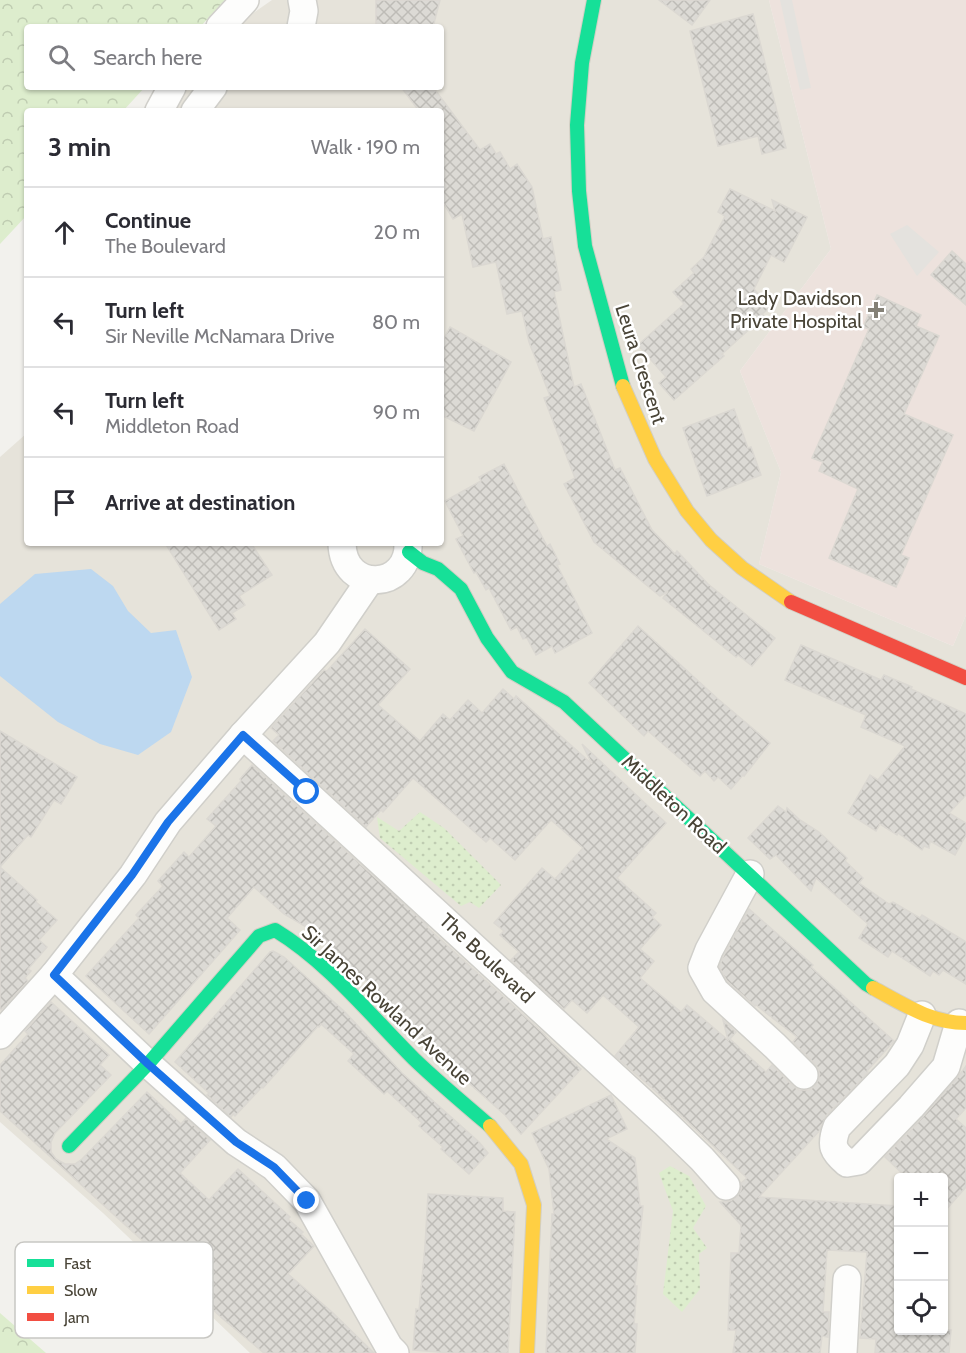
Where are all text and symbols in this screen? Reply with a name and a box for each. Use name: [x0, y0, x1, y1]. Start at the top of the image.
search box: [24, 24, 444, 90]
icon: search: [45, 41, 78, 74]
text: Search here: [93, 44, 202, 71]
text: 3 min: [48, 131, 111, 163]
text: Walk · 190 m: [311, 135, 420, 159]
text: Continue: [105, 207, 191, 234]
icon: ahead: [48, 216, 81, 249]
text: 20 m: [374, 220, 420, 244]
text: The Boulevard: [105, 234, 226, 258]
place label: Lady Davidson Private Hospital: [730, 286, 862, 333]
text: Turn left: [105, 297, 184, 324]
street label: Leura Crescent: [610, 301, 672, 427]
marker: Lady Davidson Private Hospital: [867, 301, 885, 319]
icon: left: [48, 306, 81, 339]
text: 80 m: [372, 310, 420, 334]
text: Sir Neville McNamara Drive: [105, 324, 334, 348]
text: Turn left: [105, 387, 184, 414]
icon: left: [48, 396, 81, 429]
text: 90 m: [373, 400, 420, 424]
text: Middleton Road: [105, 414, 239, 438]
icon: arrive: [48, 486, 81, 519]
text: Arrive at destination: [105, 489, 295, 516]
street label: Middleton Road: [617, 750, 731, 858]
route start: [293, 778, 319, 804]
street label: The Boulevard: [435, 908, 539, 1008]
street label: Sir James Rowland Avenue: [297, 920, 477, 1090]
map controls: [894, 1173, 948, 1335]
button: +: [894, 1173, 948, 1227]
route end: [293, 1187, 319, 1213]
button: −: [894, 1227, 948, 1281]
legend: [15, 1242, 213, 1338]
text: Fast: [64, 1254, 92, 1273]
text: Slow: [64, 1281, 98, 1300]
button: locate: [894, 1281, 948, 1335]
text: Jam: [63, 1308, 90, 1327]

